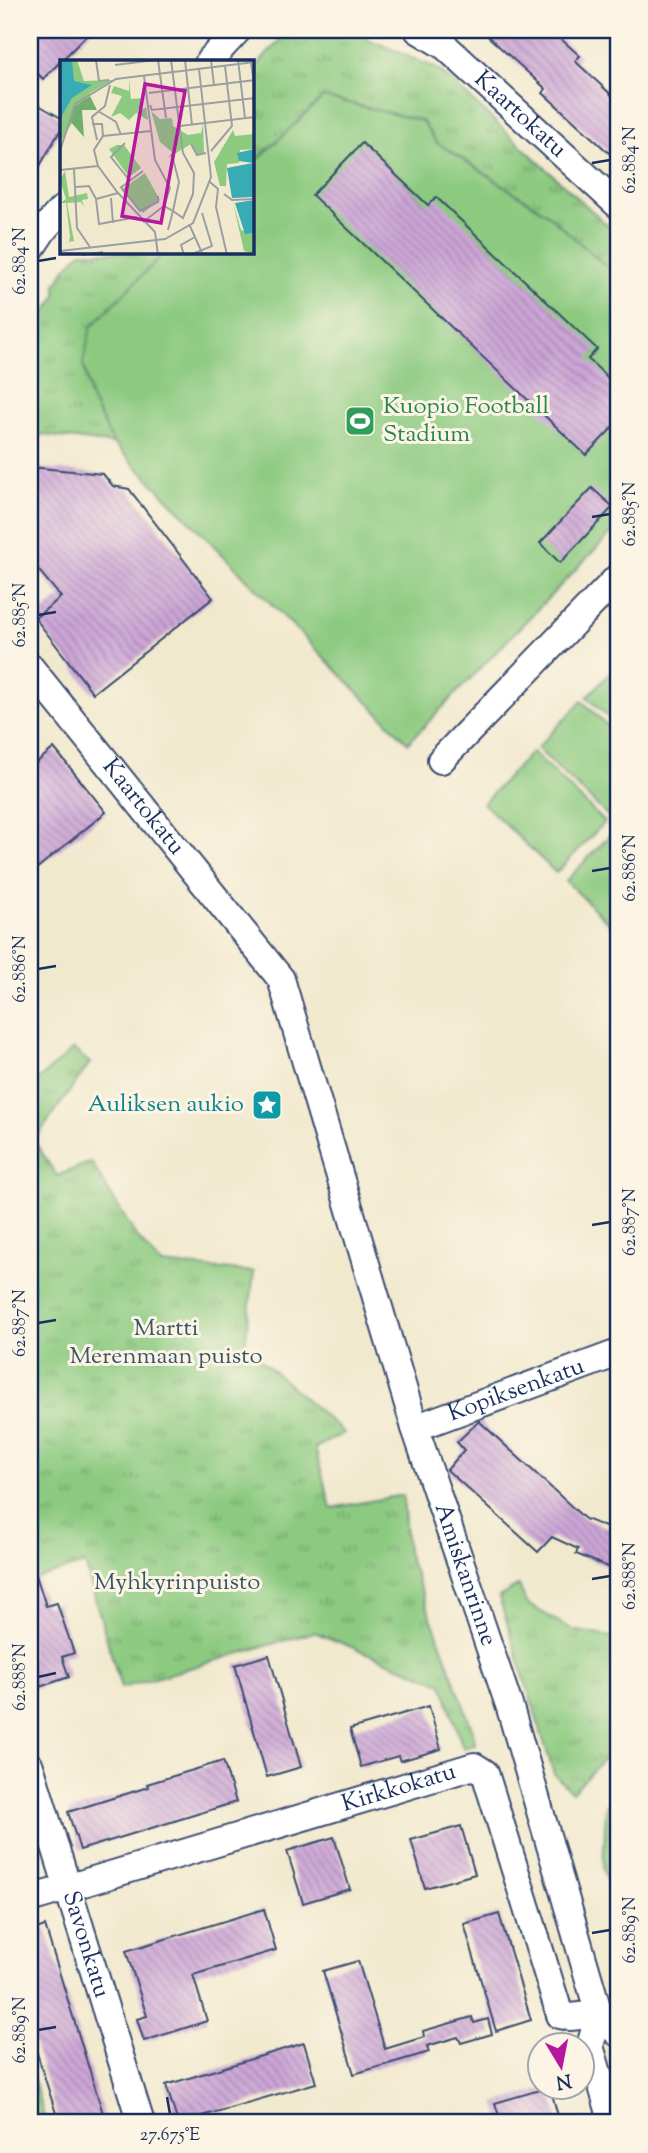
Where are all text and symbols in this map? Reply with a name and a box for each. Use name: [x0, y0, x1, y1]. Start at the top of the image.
inset map: [60, 60, 254, 254]
street label: Kaartokatu: [466, 63, 574, 166]
text: 62.884°N: [618, 126, 644, 194]
text: 62.884°N: [8, 227, 34, 295]
place label: Kuopio Football Stadium: [383, 390, 549, 452]
sports icon: Kuopio Football Stadium: [343, 404, 377, 438]
text: 62.885°N: [618, 482, 644, 546]
text: 62.885°N: [8, 583, 34, 647]
street label: Kaartokatu: [93, 752, 192, 863]
text: 62.886°N: [618, 834, 644, 902]
text: 62.886°N: [8, 935, 34, 1003]
place label: Auliksen aukio: [88, 1088, 244, 1122]
place icon: Auliksen aukio: [250, 1088, 284, 1122]
text: 62.887°N: [618, 1188, 644, 1256]
text: 62.887°N: [8, 1289, 34, 1357]
park label: Martti Merenmaan puisto: [69, 1312, 263, 1374]
street label: Kopiksenkatu: [443, 1350, 590, 1431]
street label: Amiskanrinne: [425, 1499, 505, 1651]
text: 62.888°N: [618, 1542, 644, 1610]
park label: Myhkyrinpuisto: [94, 1566, 260, 1600]
text: 62.888°N: [8, 1643, 34, 1711]
street label: Kirkkokatu: [338, 1755, 460, 1822]
street label: Savonkatu: [53, 1887, 118, 2002]
text: 62.889°N: [618, 1896, 644, 1964]
text: 62.889°N: [8, 1996, 34, 2064]
north arrow: [526, 2030, 596, 2100]
text: N: [554, 2066, 573, 2095]
text: 27.675°E: [140, 2123, 200, 2149]

